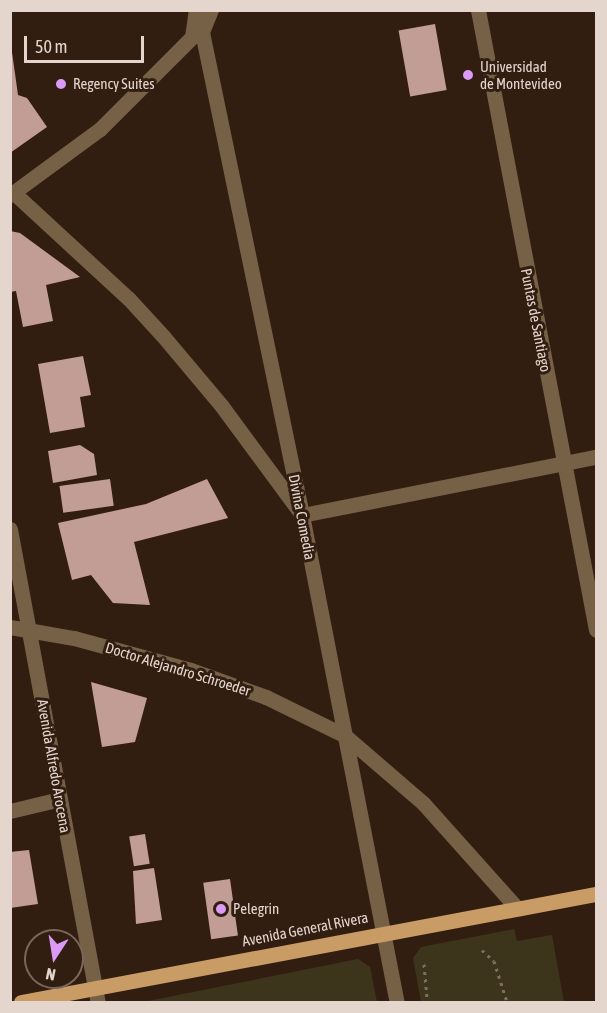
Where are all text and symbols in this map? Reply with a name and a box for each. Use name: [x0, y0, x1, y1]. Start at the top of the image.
scale bar: [27, 24, 147, 62]
text: 50 m: [35, 36, 67, 57]
place label: Universidad de Montevideo: [480, 57, 562, 92]
marker: Universidad de Montevideo: [461, 68, 475, 82]
place label: Regency Suites: [73, 75, 155, 93]
marker: Regency Suites: [54, 77, 68, 91]
street label: Puntas de Santiago: [517, 267, 555, 373]
street label: Divina Comedia: [285, 473, 319, 561]
street label: Doctor Alejandro Schroeder: [103, 638, 253, 700]
street label: Avenida Alfredo Arocena: [33, 698, 75, 834]
place label: Pelegrin: [233, 900, 279, 918]
marker: Pelegrin: [214, 902, 228, 916]
street label: Avenida General Rivera: [240, 908, 370, 950]
north arrow: [24, 929, 84, 989]
text: N: [44, 965, 57, 984]

